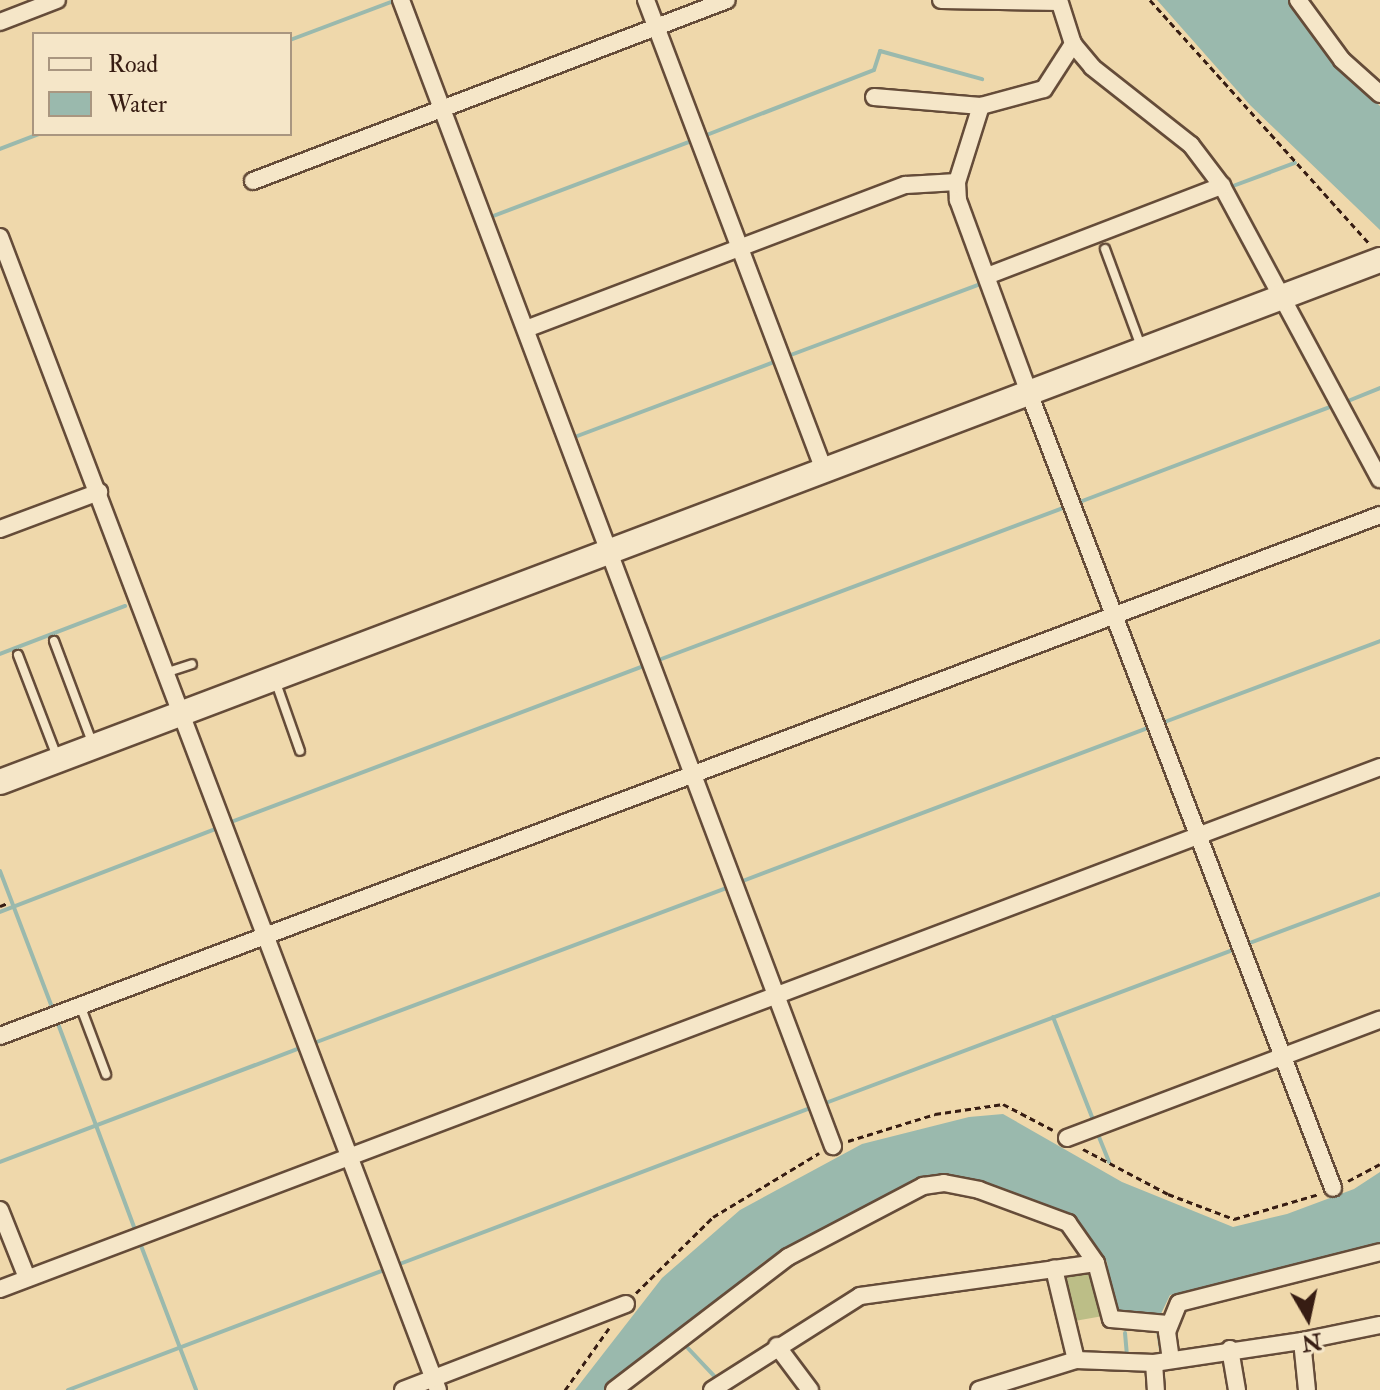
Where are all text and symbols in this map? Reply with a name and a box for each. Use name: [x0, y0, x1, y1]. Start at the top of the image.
legend: [32, 32, 292, 136]
text: Road: [108, 49, 158, 80]
text: Water: [108, 89, 167, 120]
north arrow: [1268, 1278, 1348, 1358]
text: N: [1300, 1326, 1324, 1357]

